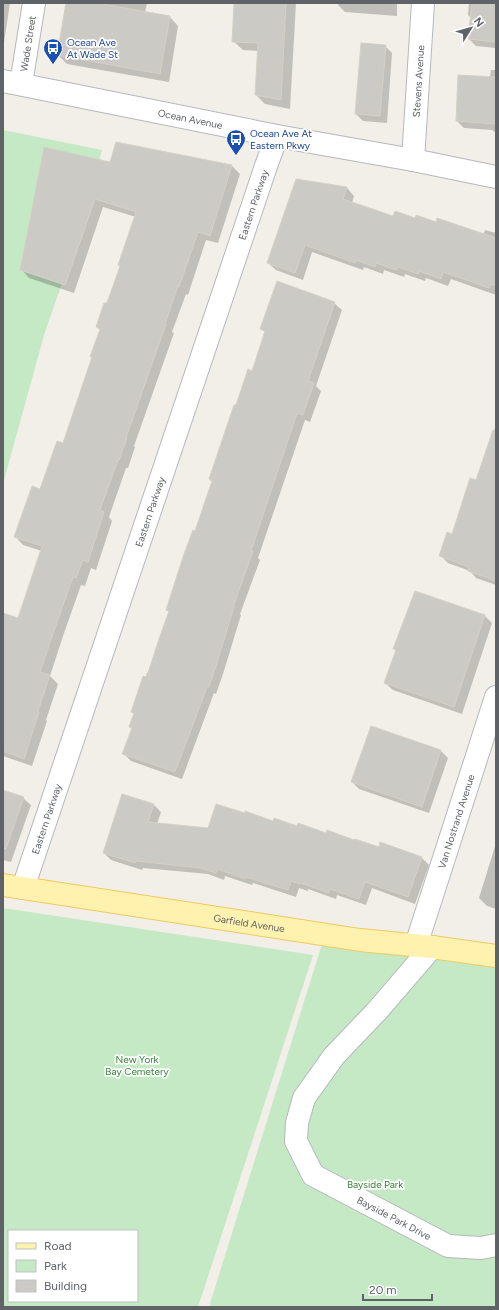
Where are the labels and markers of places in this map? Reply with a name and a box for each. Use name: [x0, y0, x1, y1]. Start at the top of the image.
place label: Ocean Ave At Wade St: [67, 36, 118, 61]
bus stop icon: Ocean Ave At Wade St: [42, 37, 64, 65]
place label: Ocean Ave At Eastern Pkwy: [250, 127, 312, 152]
bus stop icon: Ocean Ave At Eastern Pkwy: [225, 128, 247, 156]

